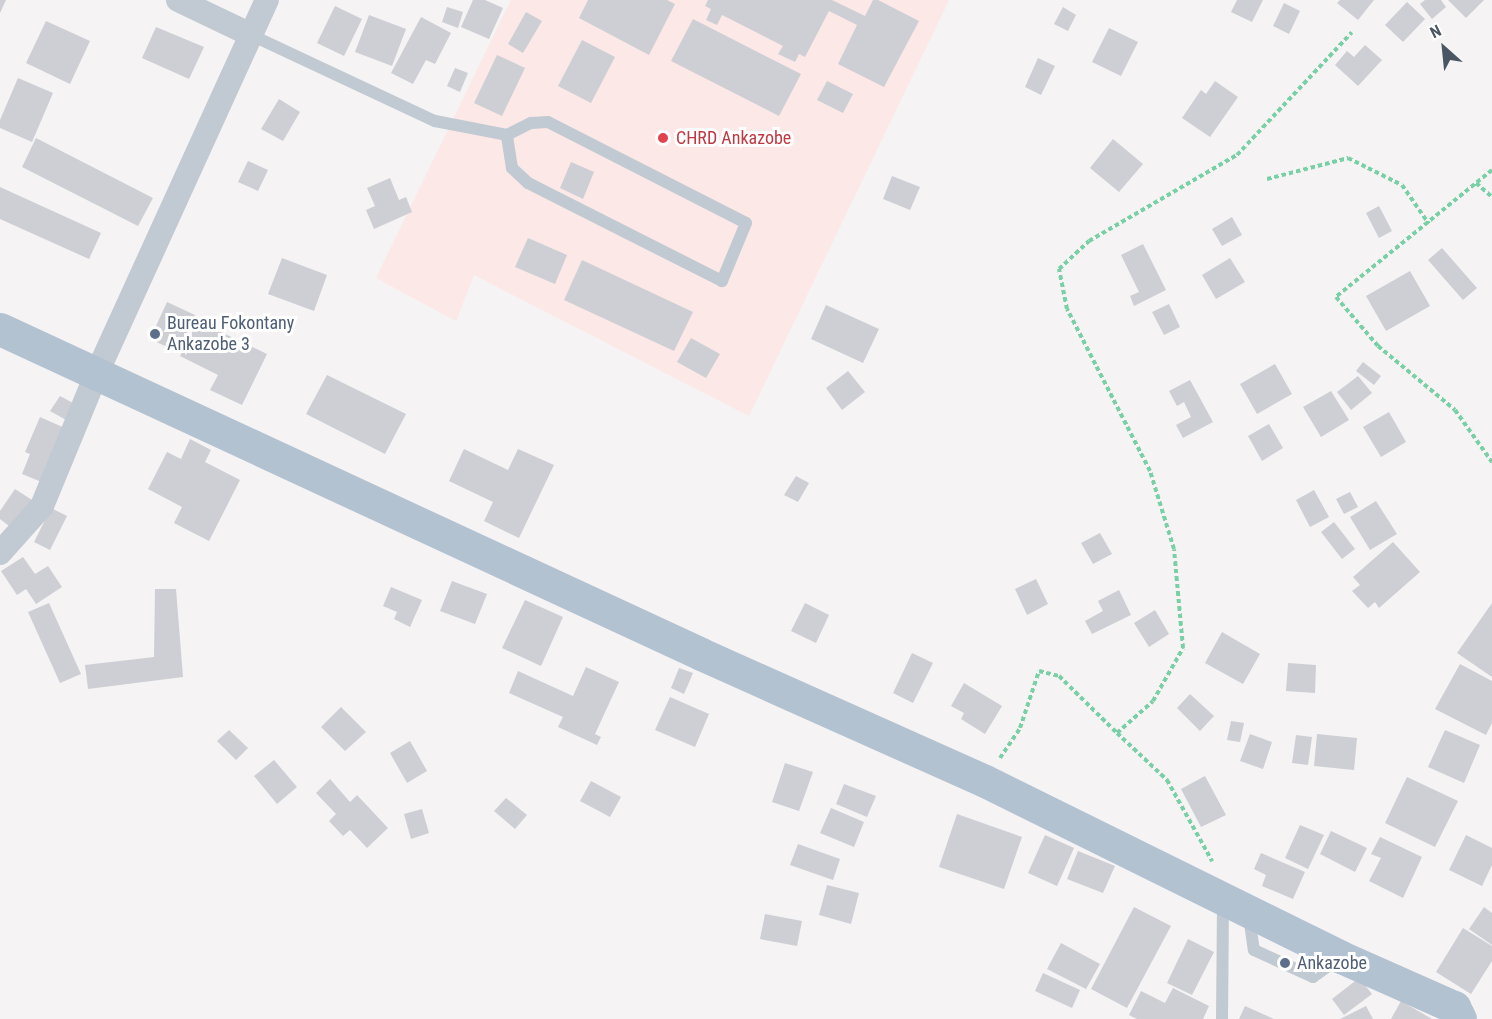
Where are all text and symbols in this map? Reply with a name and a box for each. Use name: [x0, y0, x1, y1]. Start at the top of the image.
north arrow: [1414, 18, 1474, 78]
text: N: [1427, 21, 1444, 42]
place label: CHRD Ankazobe: [676, 127, 791, 149]
marker: CHRD Ankazobe: [654, 129, 672, 147]
place label: Bureau Fokontany Ankazobe 3: [167, 313, 294, 356]
marker: Bureau Fokontany Ankazobe 3: [148, 327, 162, 341]
place label: Ankazobe: [1297, 952, 1367, 974]
marker: Ankazobe: [1278, 956, 1292, 970]

